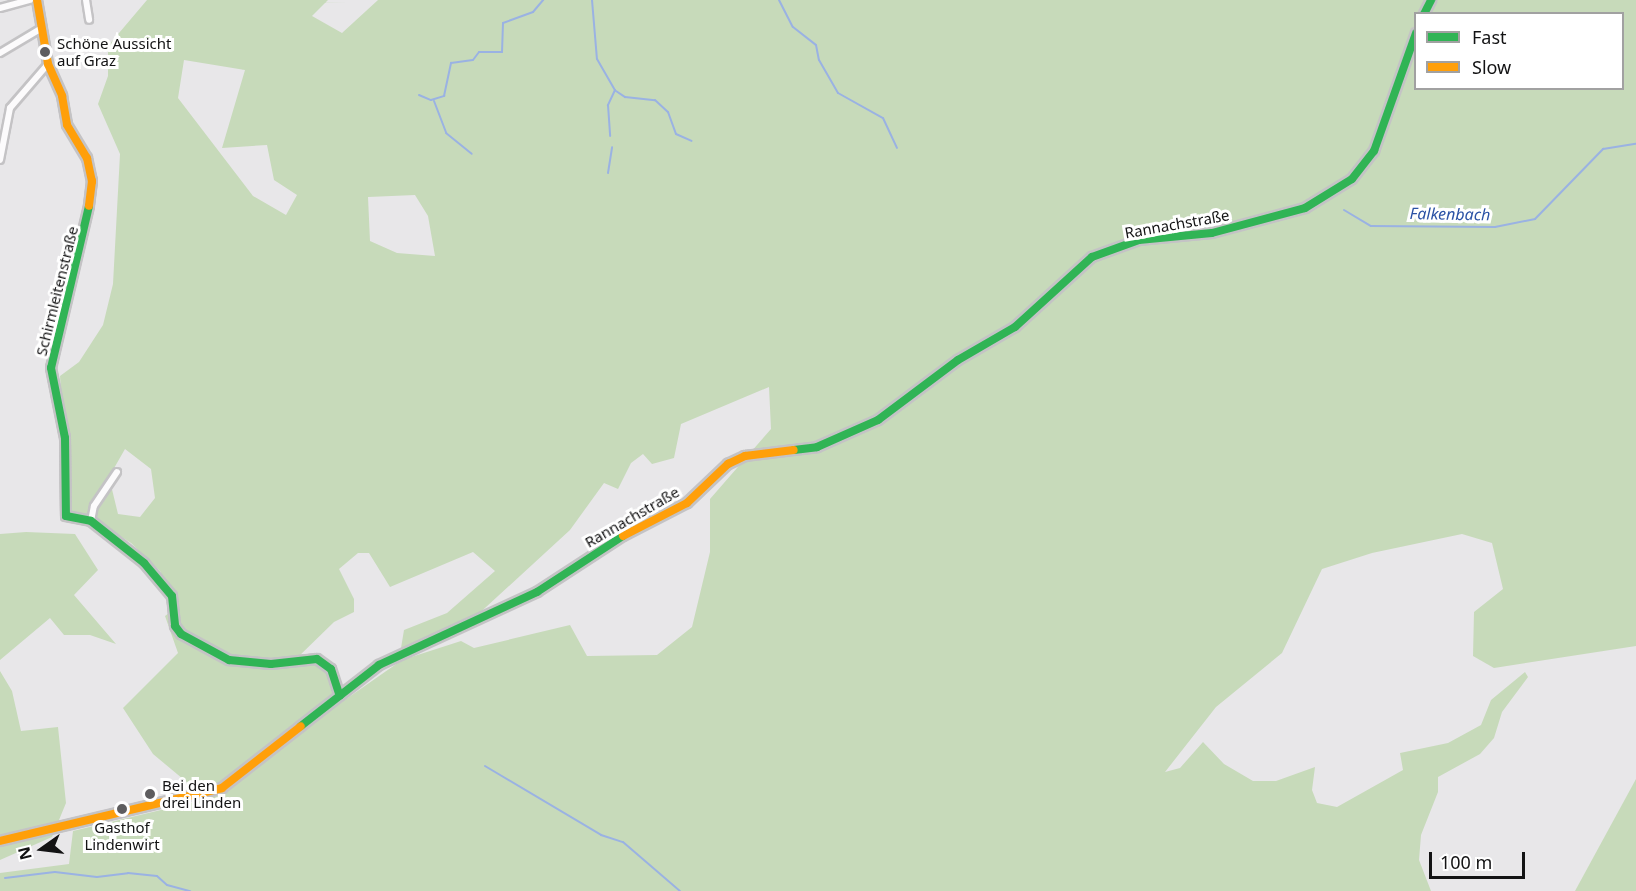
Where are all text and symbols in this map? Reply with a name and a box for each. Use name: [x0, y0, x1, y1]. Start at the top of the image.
legend: [1414, 12, 1624, 90]
text: Fast: [1472, 25, 1507, 49]
place label: Schöne Aussicht auf Graz: [57, 34, 171, 69]
marker: Schöne Aussicht auf Graz: [38, 45, 52, 59]
text: Slow: [1472, 55, 1511, 79]
water label: Falkenbach: [1410, 204, 1490, 224]
street label: Rannachstraße: [1123, 206, 1231, 242]
street label: Schirmleitenstraße: [32, 224, 82, 358]
street label: Rannachstraße: [582, 483, 682, 551]
place label: Bei den drei Linden: [162, 776, 241, 811]
marker: Bei den drei Linden: [143, 787, 157, 801]
marker: Gasthof Lindenwirt: [115, 802, 129, 816]
place label: Gasthof Lindenwirt: [84, 818, 160, 853]
north arrow: [12, 819, 72, 879]
scale bar: [1432, 840, 1528, 878]
text: N: [12, 844, 37, 862]
text: 100 m: [1440, 850, 1492, 874]

